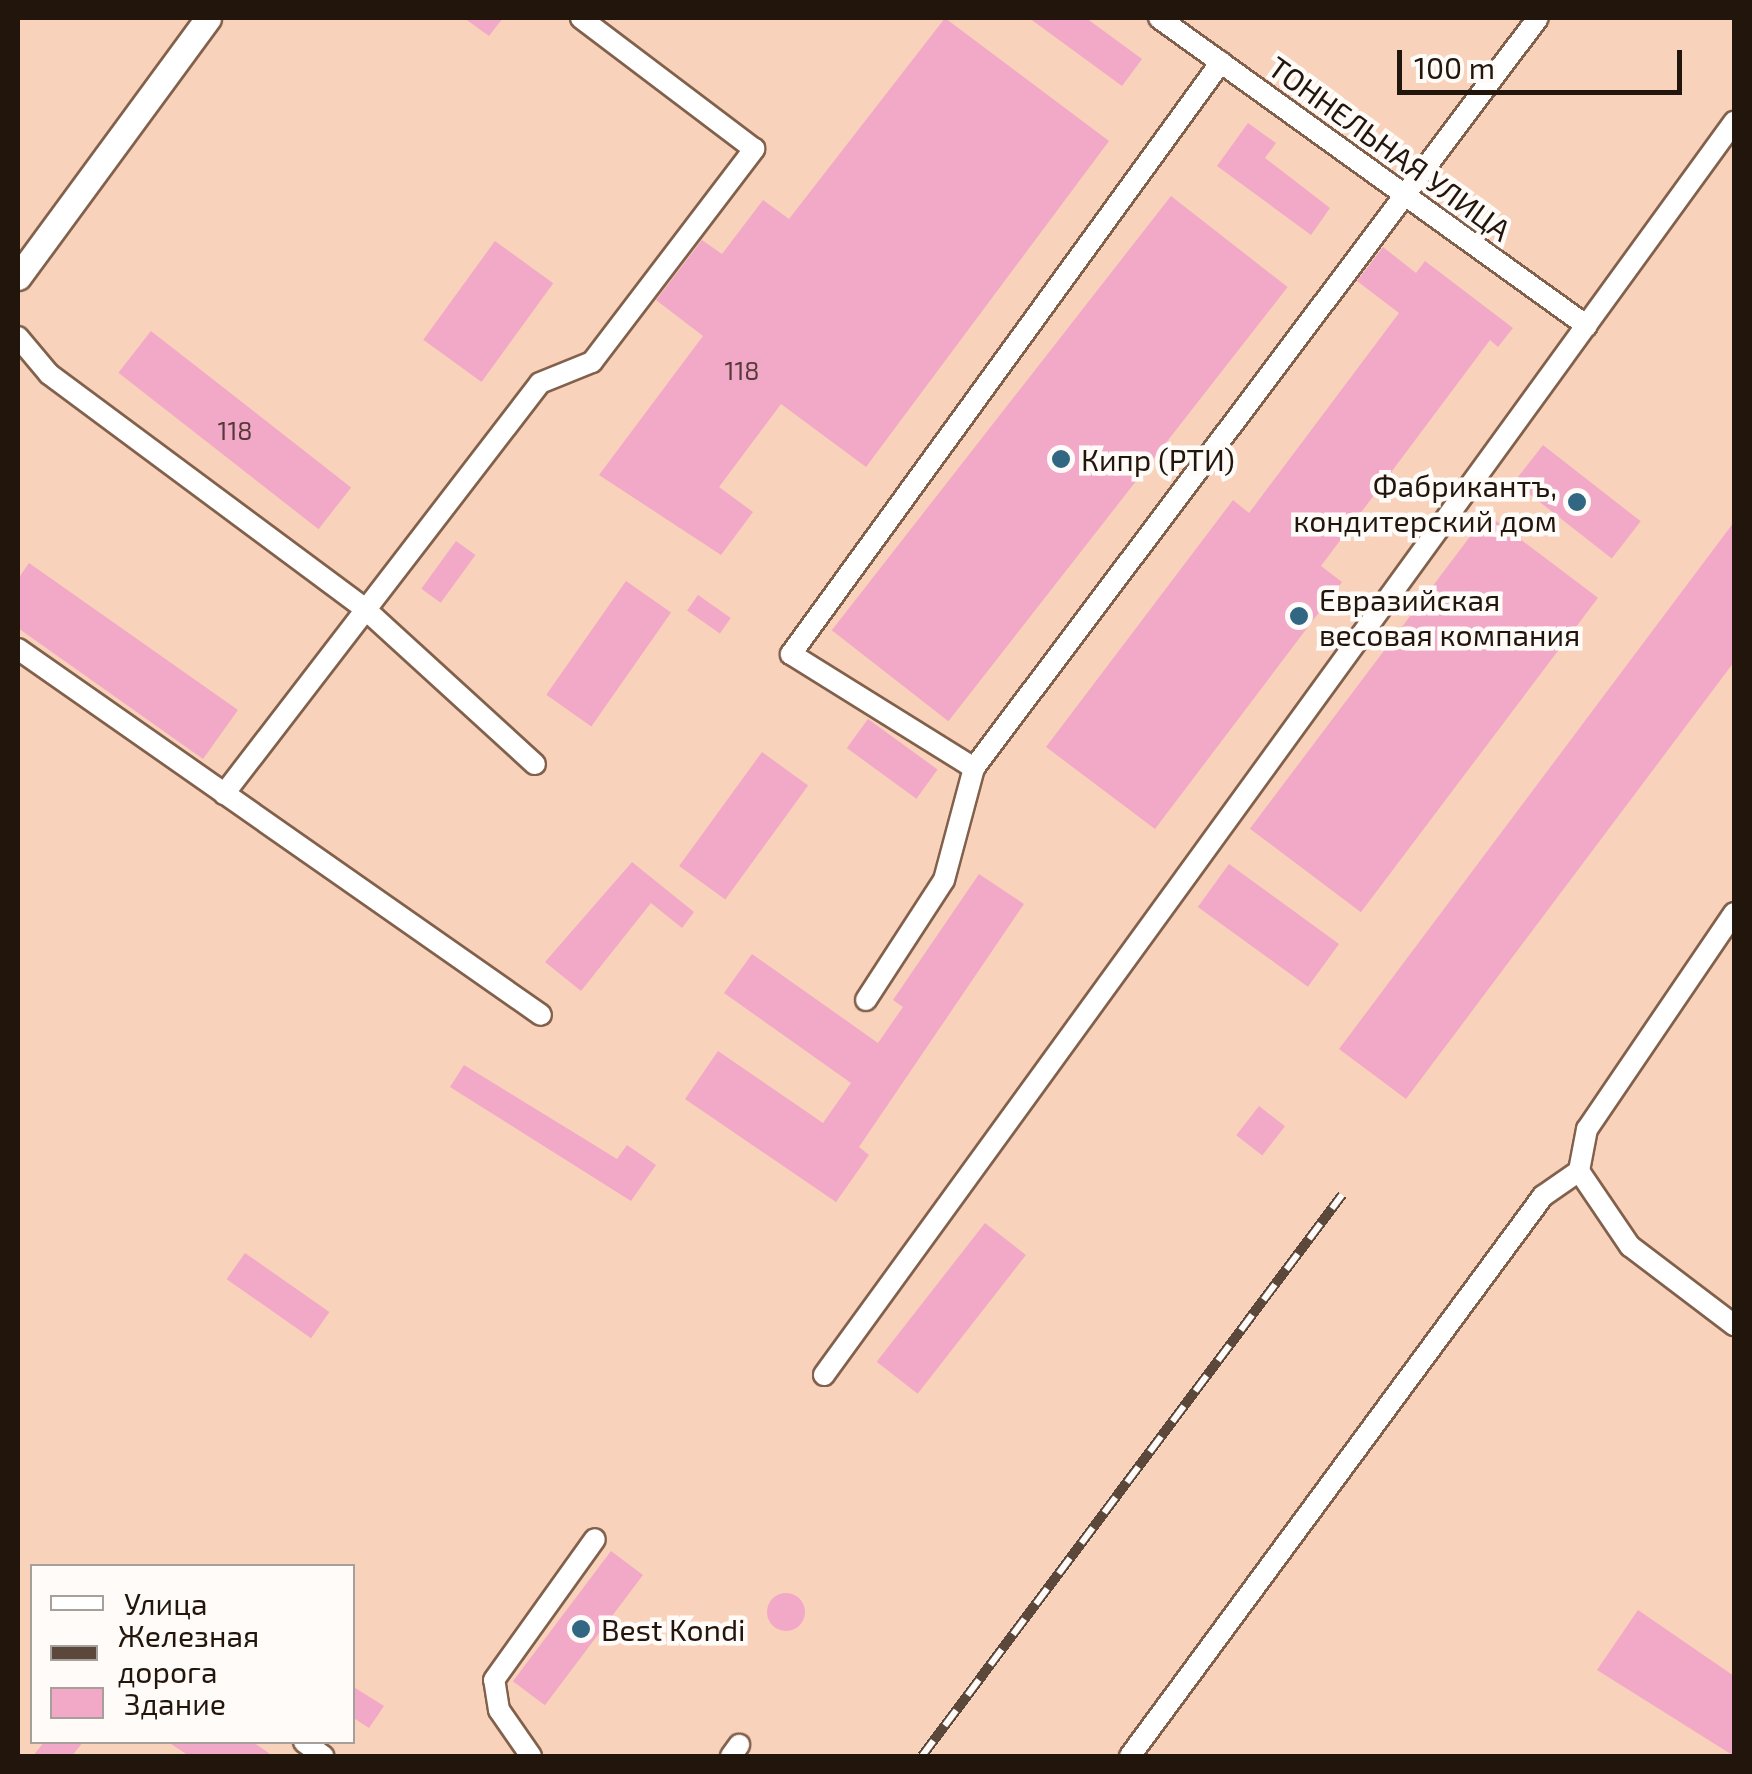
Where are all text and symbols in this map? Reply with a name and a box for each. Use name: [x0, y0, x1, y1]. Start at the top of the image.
scale bar: [1402, 30, 1687, 92]
street label: ТОННЕЛЬНАЯ УЛИЦА: [1262, 48, 1518, 248]
text: 100 m: [1414, 49, 1495, 85]
house number: 118: [724, 355, 760, 385]
house number: 118: [217, 415, 253, 445]
place label: Кипр (РТИ): [1081, 441, 1235, 477]
marker: Кипр (РТИ): [1050, 448, 1072, 470]
place label: Фабрикантъ, кондитерский дом: [1293, 467, 1557, 538]
marker: Фабрикантъ, кондитерский дом: [1566, 491, 1588, 513]
place label: Евразийская весовая компания: [1319, 581, 1580, 652]
marker: Евразийская весовая компания: [1288, 605, 1310, 627]
legend: [30, 1564, 355, 1744]
text: Улица: [124, 1585, 208, 1621]
place label: Best Kondi: [601, 1611, 746, 1647]
text: Железная дорога: [118, 1617, 259, 1689]
marker: Best Kondi: [570, 1618, 592, 1640]
text: Здание: [124, 1685, 226, 1721]

